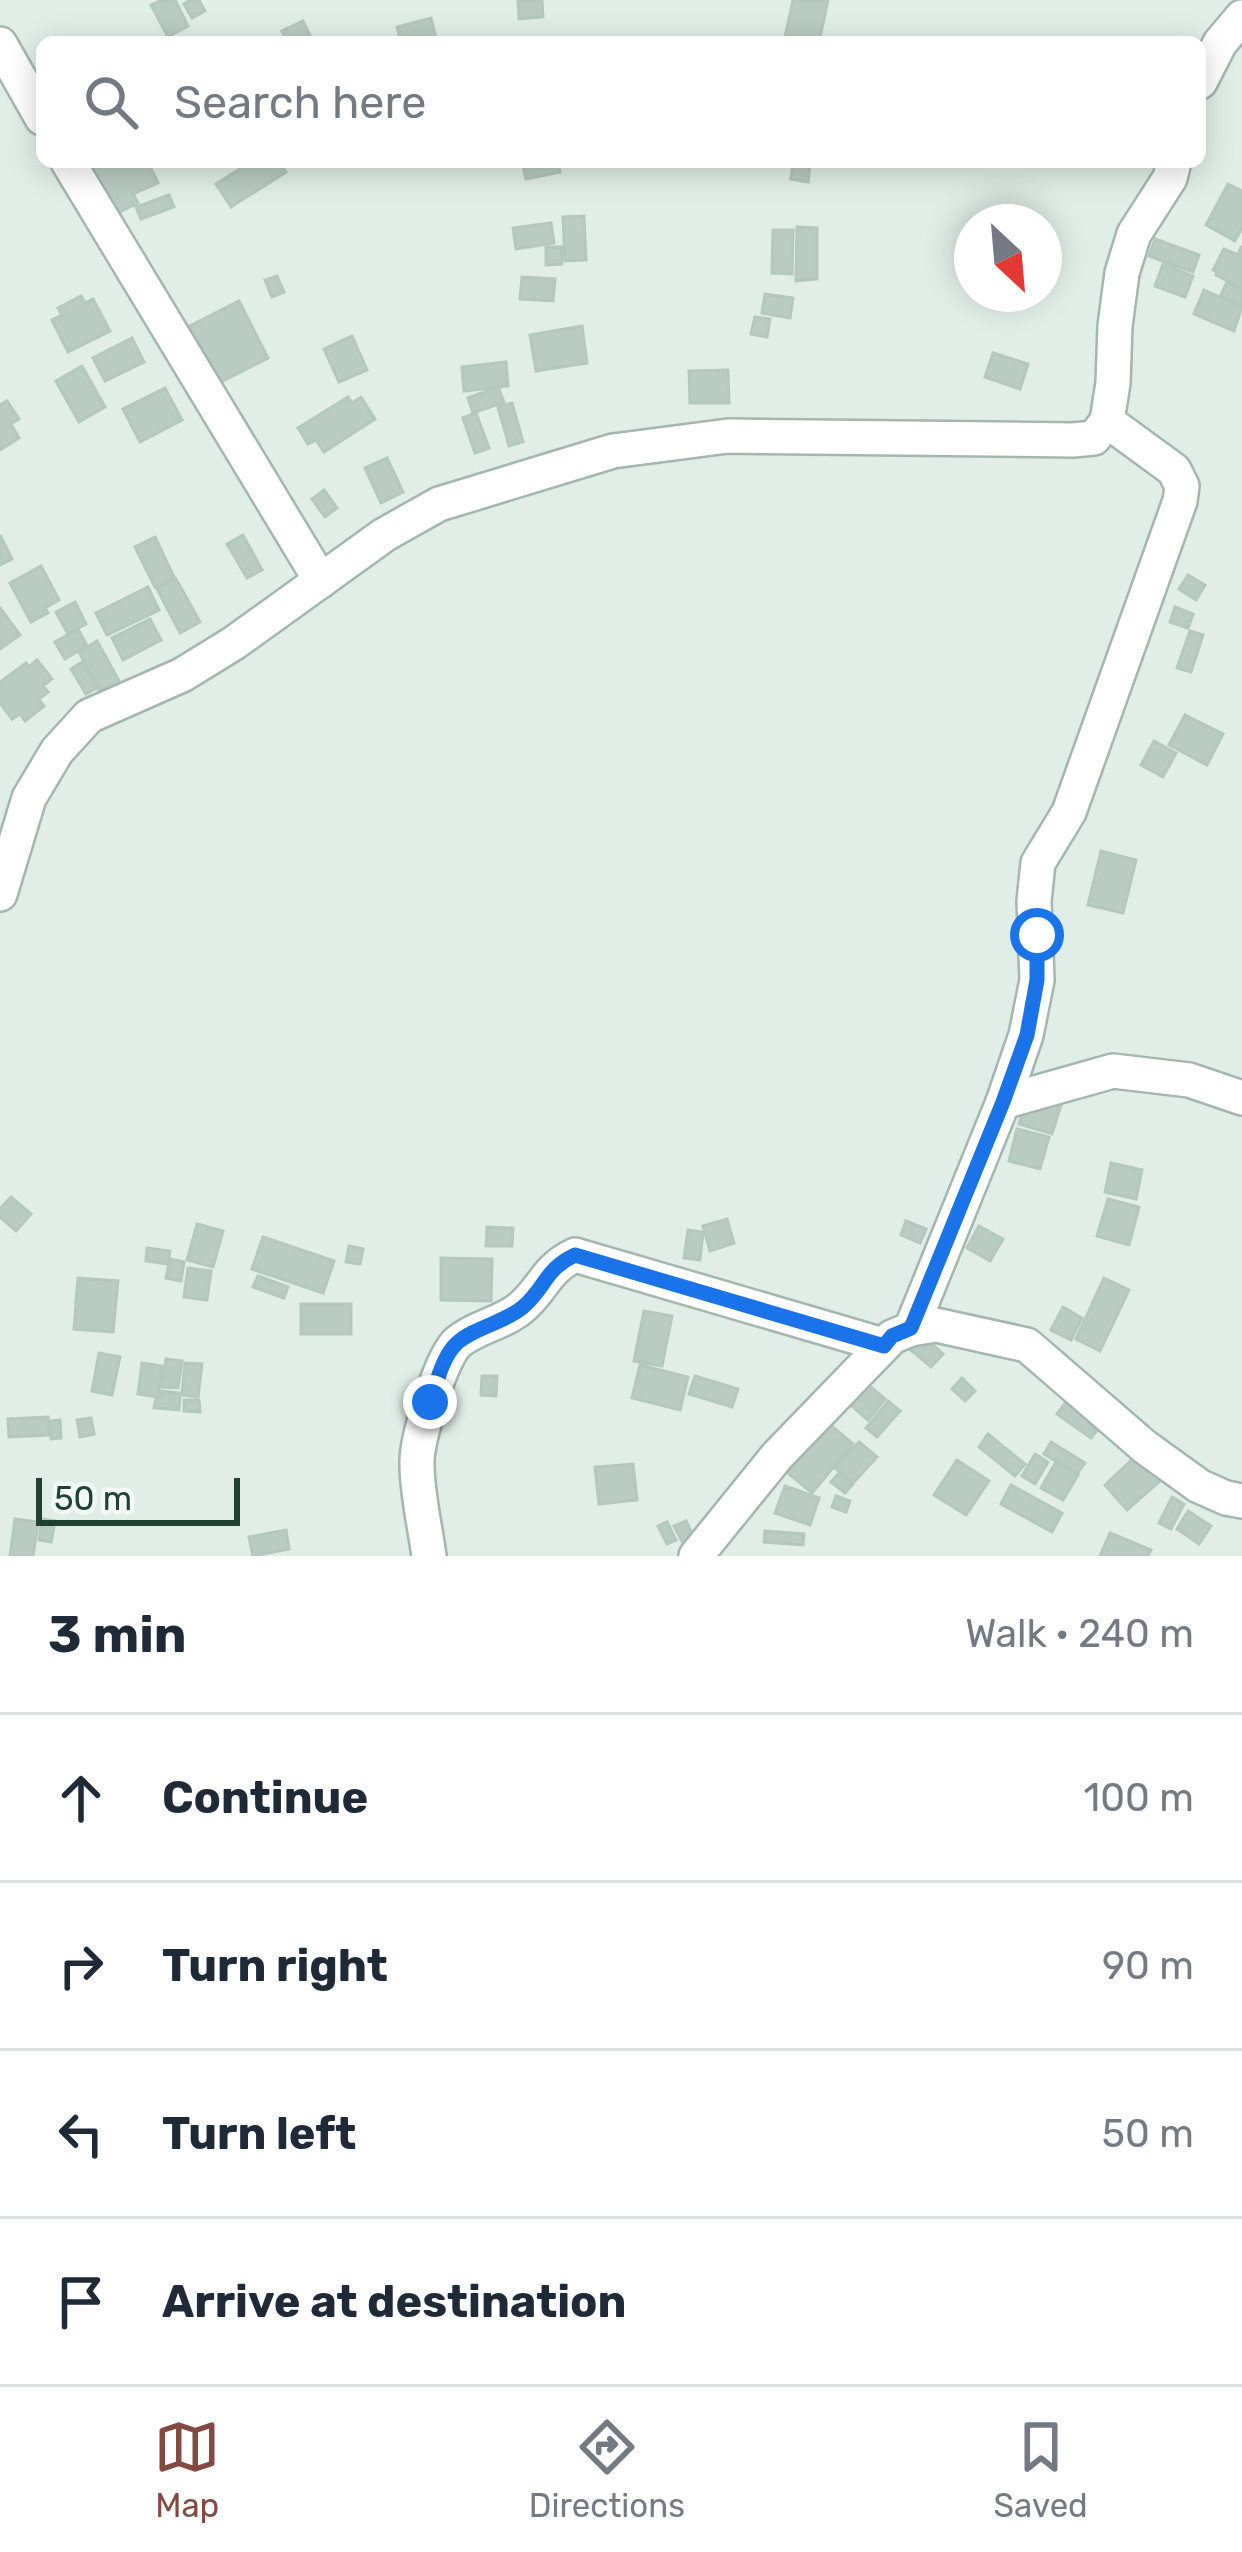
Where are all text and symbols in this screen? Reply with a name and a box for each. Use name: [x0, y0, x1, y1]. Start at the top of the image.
search box: [36, 36, 1206, 168]
icon: search: [78, 69, 144, 135]
text: Search here: [174, 76, 426, 129]
north arrow: [954, 204, 1062, 312]
route start: [1010, 908, 1064, 962]
route end: [403, 1375, 457, 1429]
scale bar: [36, 1472, 240, 1525]
text: 50 m: [54, 1479, 132, 1518]
text: 3 min: [48, 1604, 187, 1665]
text: Walk · 240 m: [965, 1611, 1194, 1657]
icon: ahead: [48, 1765, 114, 1831]
text: Continue: [162, 1771, 368, 1824]
text: 100 m: [1084, 1775, 1194, 1821]
icon: right: [48, 1933, 114, 1999]
text: Turn right: [162, 1939, 388, 1992]
text: 90 m: [1102, 1943, 1194, 1989]
icon: left: [48, 2101, 114, 2167]
text: Turn left: [162, 2107, 356, 2160]
text: 50 m: [1102, 2111, 1194, 2157]
icon: arrive: [48, 2269, 114, 2335]
text: Arrive at destination: [162, 2275, 627, 2328]
tab: Map: [154, 2414, 220, 2525]
tab: Directions: [529, 2414, 685, 2525]
tab: Saved: [994, 2414, 1088, 2525]

